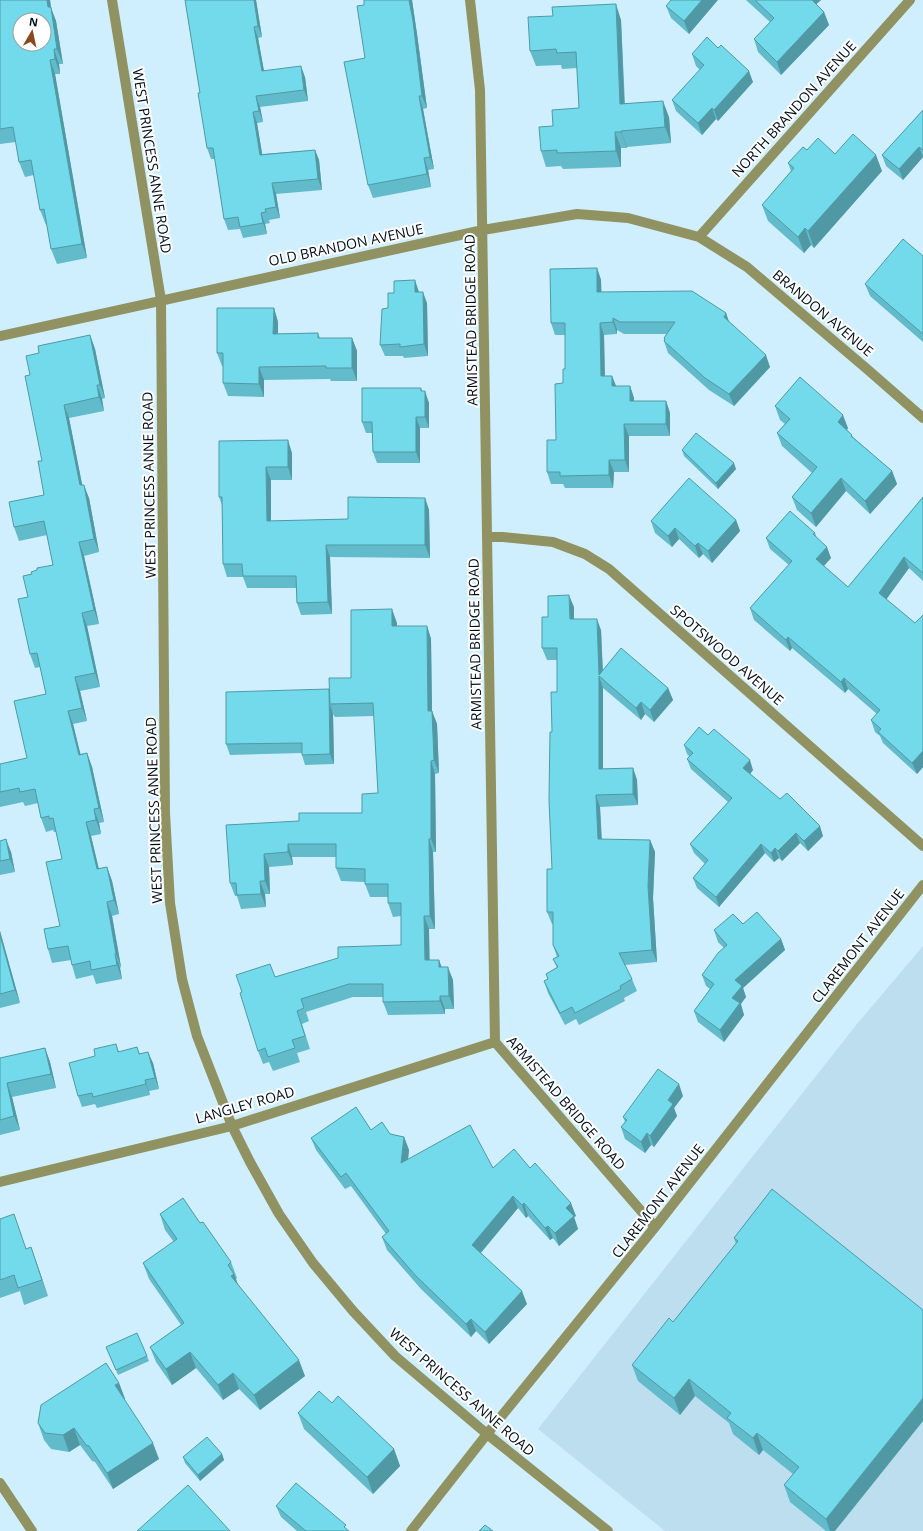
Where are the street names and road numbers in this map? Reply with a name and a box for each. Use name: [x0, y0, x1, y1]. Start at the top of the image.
street label: NORTH BRANDON AVENUE: [727, 36, 860, 181]
street label: WEST PRINCESS ANNE ROAD: [129, 67, 176, 255]
street label: OLD BRANDON AVENUE: [267, 219, 425, 270]
street label: ARMISTEAD BRIDGE ROAD: [460, 234, 481, 406]
street label: BRANDON AVENUE: [769, 265, 878, 360]
street label: WEST PRINCESS ANNE ROAD: [137, 391, 160, 579]
street label: ARMISTEAD BRIDGE ROAD: [464, 558, 485, 730]
street label: SPOTSWOOD AVENUE: [667, 600, 788, 709]
street label: WEST PRINCESS ANNE ROAD: [141, 716, 166, 904]
street label: CLAREMONT AVENUE: [807, 885, 908, 1007]
street label: ARMISTEAD BRIDGE ROAD: [503, 1032, 630, 1174]
street label: LANGLEY ROAD: [193, 1081, 296, 1128]
street label: CLAREMONT AVENUE: [607, 1140, 708, 1262]
street label: WEST PRINCESS ANNE ROAD: [386, 1323, 539, 1460]

